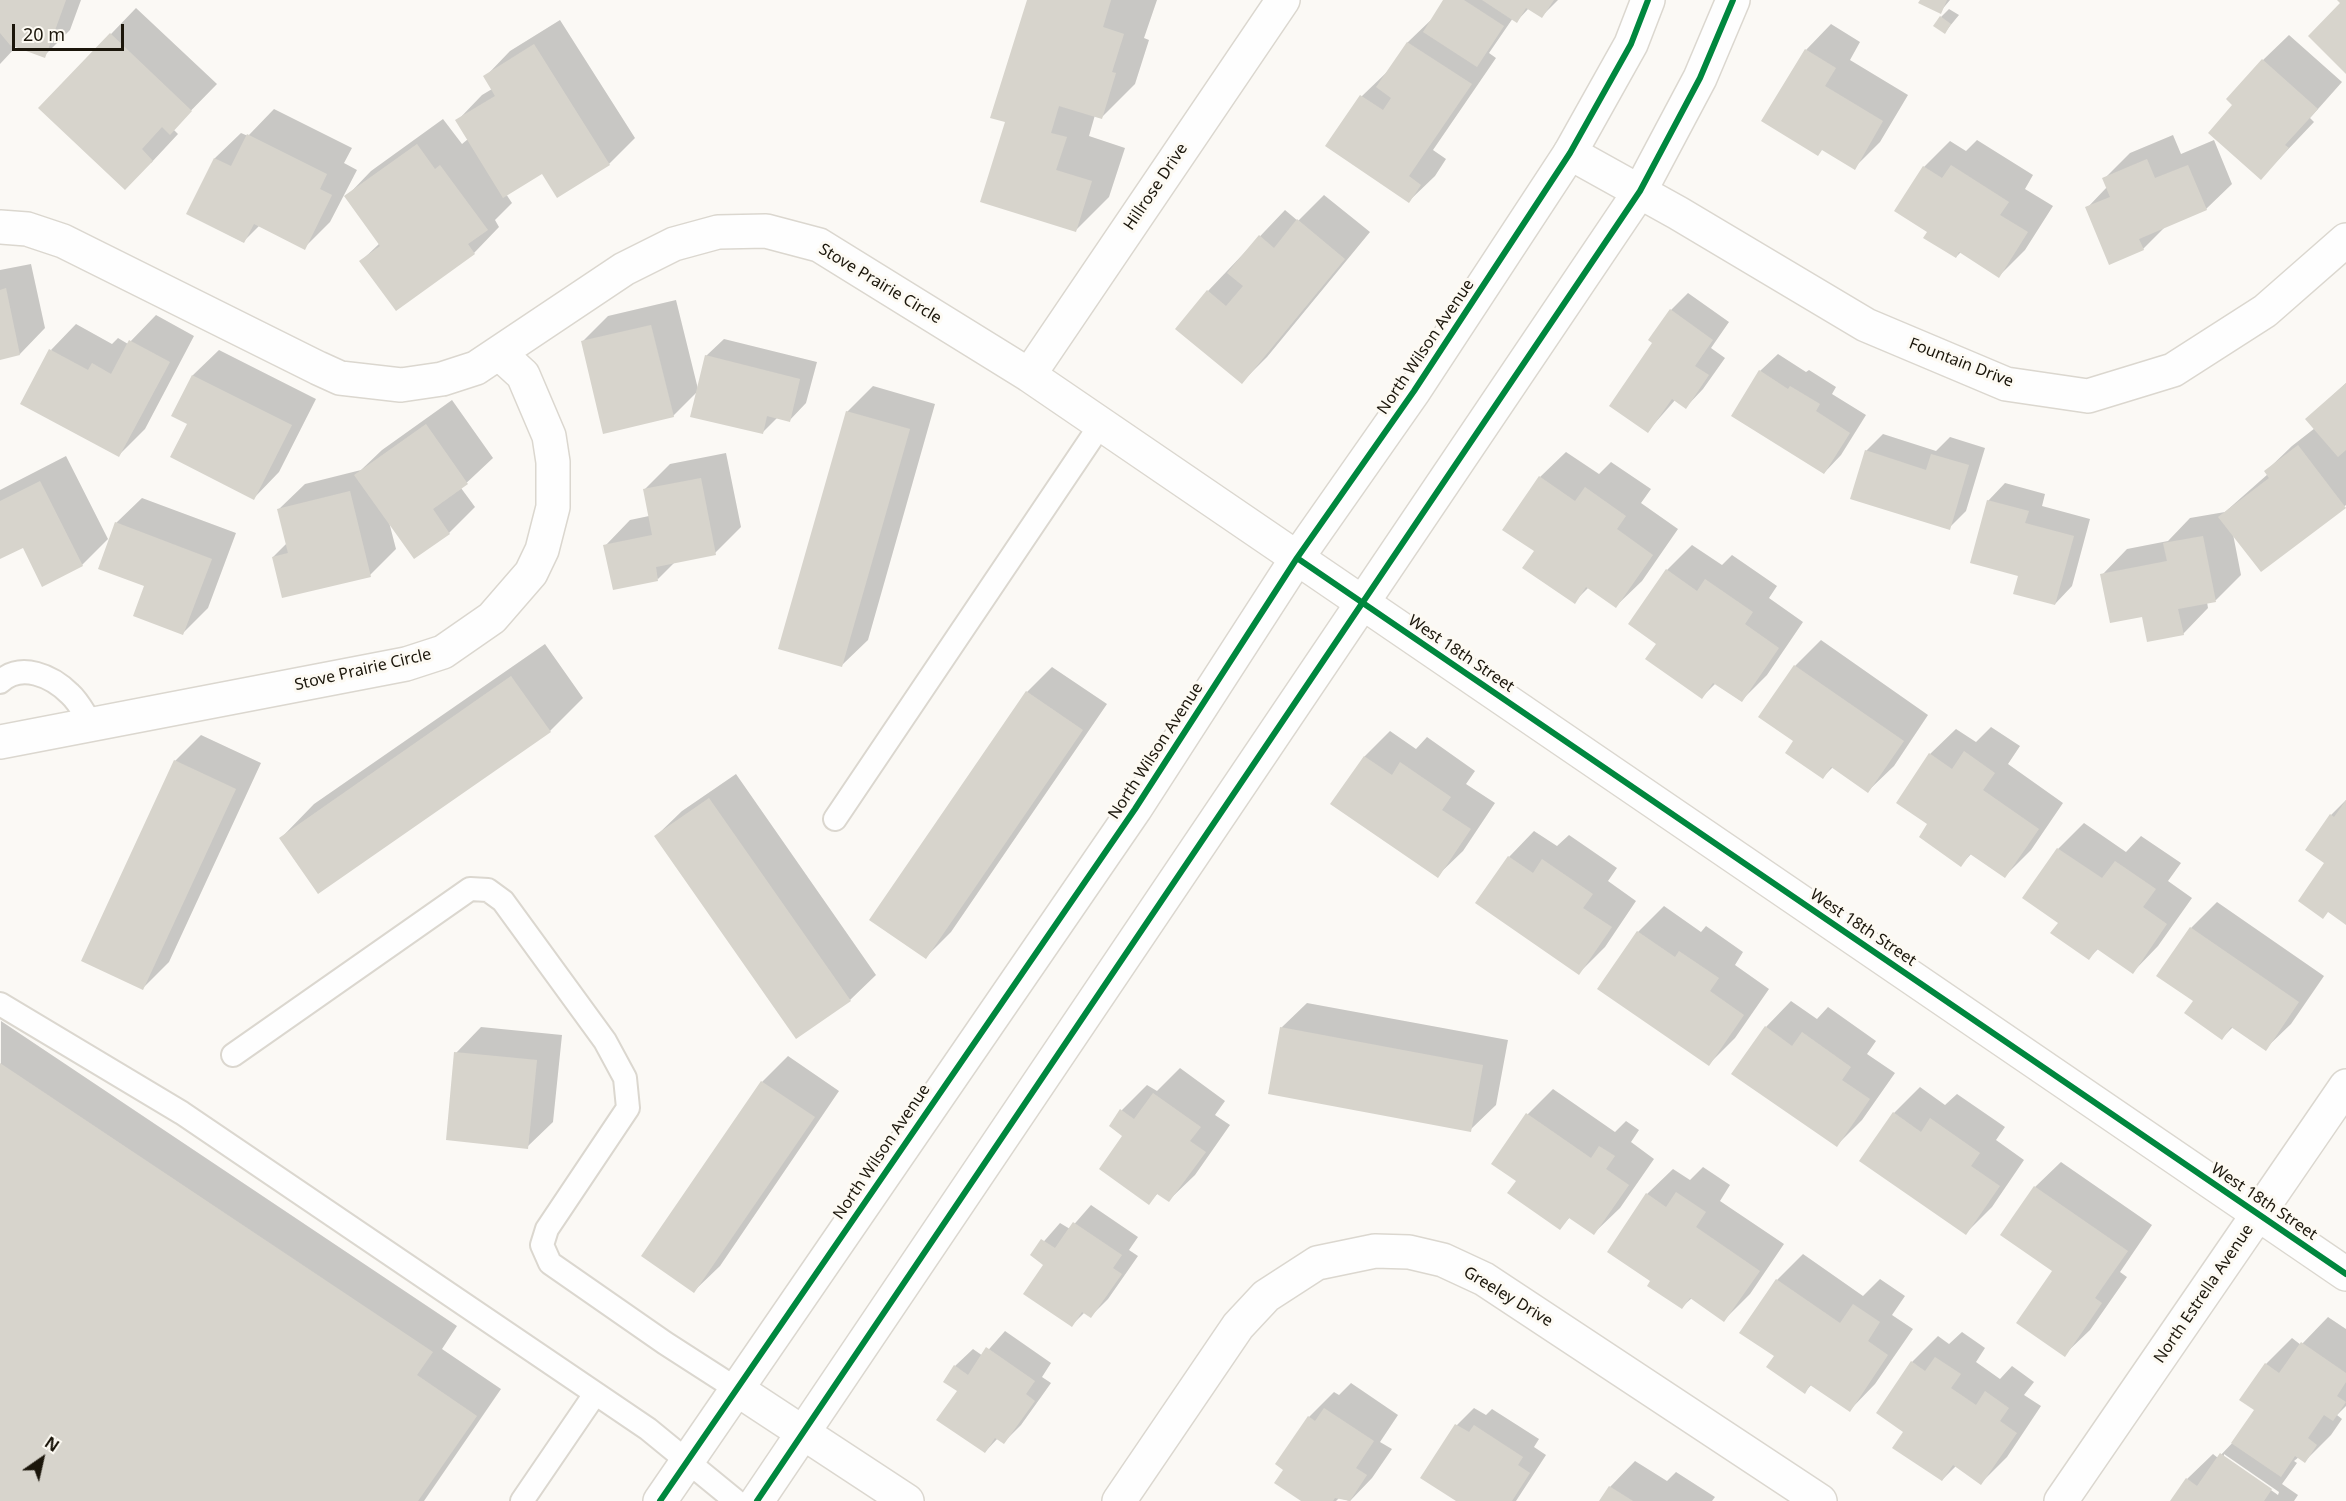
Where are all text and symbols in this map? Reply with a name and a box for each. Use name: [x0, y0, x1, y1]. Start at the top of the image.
scale bar: [15, 12, 128, 50]
text: 20 m: [23, 22, 65, 46]
street label: Hillrose Drive: [1120, 140, 1192, 234]
street label: Stove Prairie Circle: [815, 240, 945, 328]
street label: North Wilson Avenue: [1374, 276, 1478, 418]
street label: Fountain Drive: [1906, 334, 2016, 392]
street label: West 18th Street: [1404, 611, 1518, 697]
street label: Stove Prairie Circle: [293, 645, 433, 695]
street label: North Wilson Avenue: [1105, 679, 1207, 823]
street label: West 18th Street: [1806, 885, 1920, 971]
street label: North Wilson Avenue: [830, 1081, 934, 1223]
street label: West 18th Street: [2207, 1159, 2321, 1245]
street label: North Estrella Avenue: [2150, 1221, 2258, 1367]
street label: Greeley Drive: [1460, 1263, 1556, 1331]
north arrow: [12, 1429, 72, 1489]
text: N: [41, 1431, 64, 1457]

